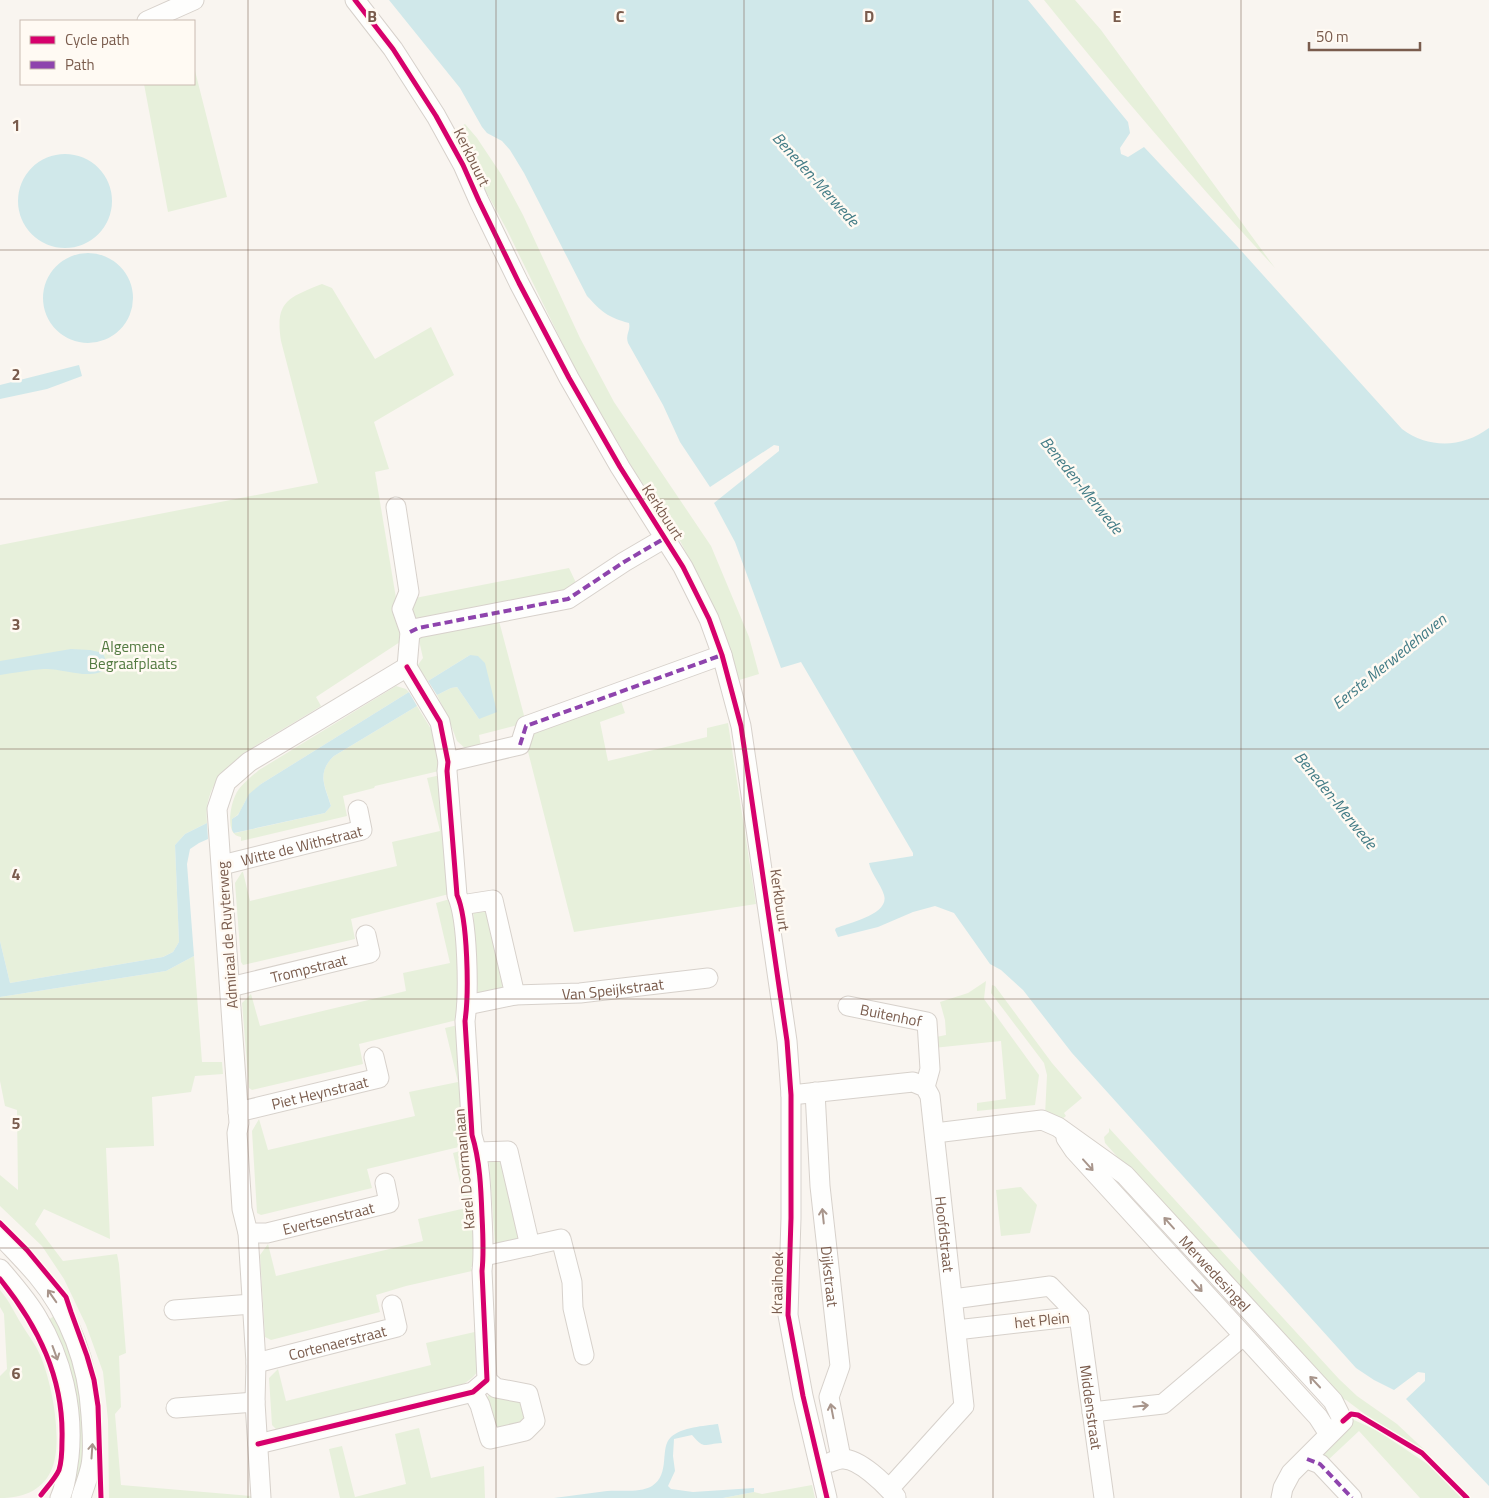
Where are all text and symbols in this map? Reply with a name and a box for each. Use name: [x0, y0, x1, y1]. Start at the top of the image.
text: B: [367, 4, 377, 28]
text: C: [616, 4, 625, 28]
text: D: [864, 4, 874, 28]
text: E: [1113, 4, 1122, 28]
legend: [20, 20, 195, 85]
scale bar: [1309, 20, 1420, 52]
text: 50 m: [1316, 25, 1349, 48]
text: Cycle path: [65, 28, 130, 51]
text: Path: [65, 53, 95, 76]
text: 1: [12, 113, 20, 137]
street label: Kerkbuurt: [448, 124, 496, 191]
water label: Beneden-Merwede: [767, 126, 866, 233]
text: 2: [12, 362, 20, 386]
water label: Beneden-Merwede: [1035, 431, 1130, 540]
street label: Kerkbuurt: [636, 480, 690, 545]
water label: Eerste Merwedehaven: [1327, 607, 1452, 715]
text: 3: [12, 612, 20, 636]
park label: Algemene Begraafplaats: [89, 635, 177, 675]
water label: Beneden-Merwede: [1289, 746, 1384, 855]
street label: Witte de Withstraat: [238, 819, 365, 871]
street label: Admiraal de Ruyterweg: [210, 860, 244, 1009]
text: 4: [12, 862, 21, 886]
street label: Kerkbuurt: [764, 867, 796, 933]
street label: Trompstraat: [268, 947, 350, 988]
street label: Van Speijkstraat: [561, 972, 666, 1005]
street label: Buitenhof: [858, 997, 924, 1032]
street label: Piet Heynstraat: [269, 1069, 371, 1115]
street label: Karel Doormanlaan: [447, 1108, 481, 1230]
text: 5: [12, 1111, 21, 1135]
one-way arrow: [1082, 1159, 1094, 1172]
street label: Evertsenstraat: [280, 1195, 377, 1240]
street label: Hoofdstraat: [930, 1195, 961, 1274]
one-way arrow: [818, 1208, 828, 1224]
one-way arrow: [1164, 1217, 1175, 1230]
street label: Merwedesingel: [1174, 1230, 1257, 1317]
street label: Dijkstraat: [815, 1245, 845, 1309]
street label: Kraaihoek: [765, 1251, 789, 1315]
one-way arrow: [1191, 1279, 1203, 1292]
one-way arrow: [47, 1290, 57, 1304]
street label: het Plein: [1013, 1306, 1071, 1334]
street label: Cortenaerstraat: [286, 1319, 389, 1366]
one-way arrow: [51, 1345, 60, 1360]
text: 6: [12, 1361, 21, 1385]
street label: Middenstraat: [1074, 1363, 1109, 1452]
one-way arrow: [1309, 1375, 1321, 1388]
one-way arrow: [1132, 1401, 1148, 1411]
one-way arrow: [827, 1403, 836, 1419]
one-way arrow: [87, 1443, 96, 1459]

